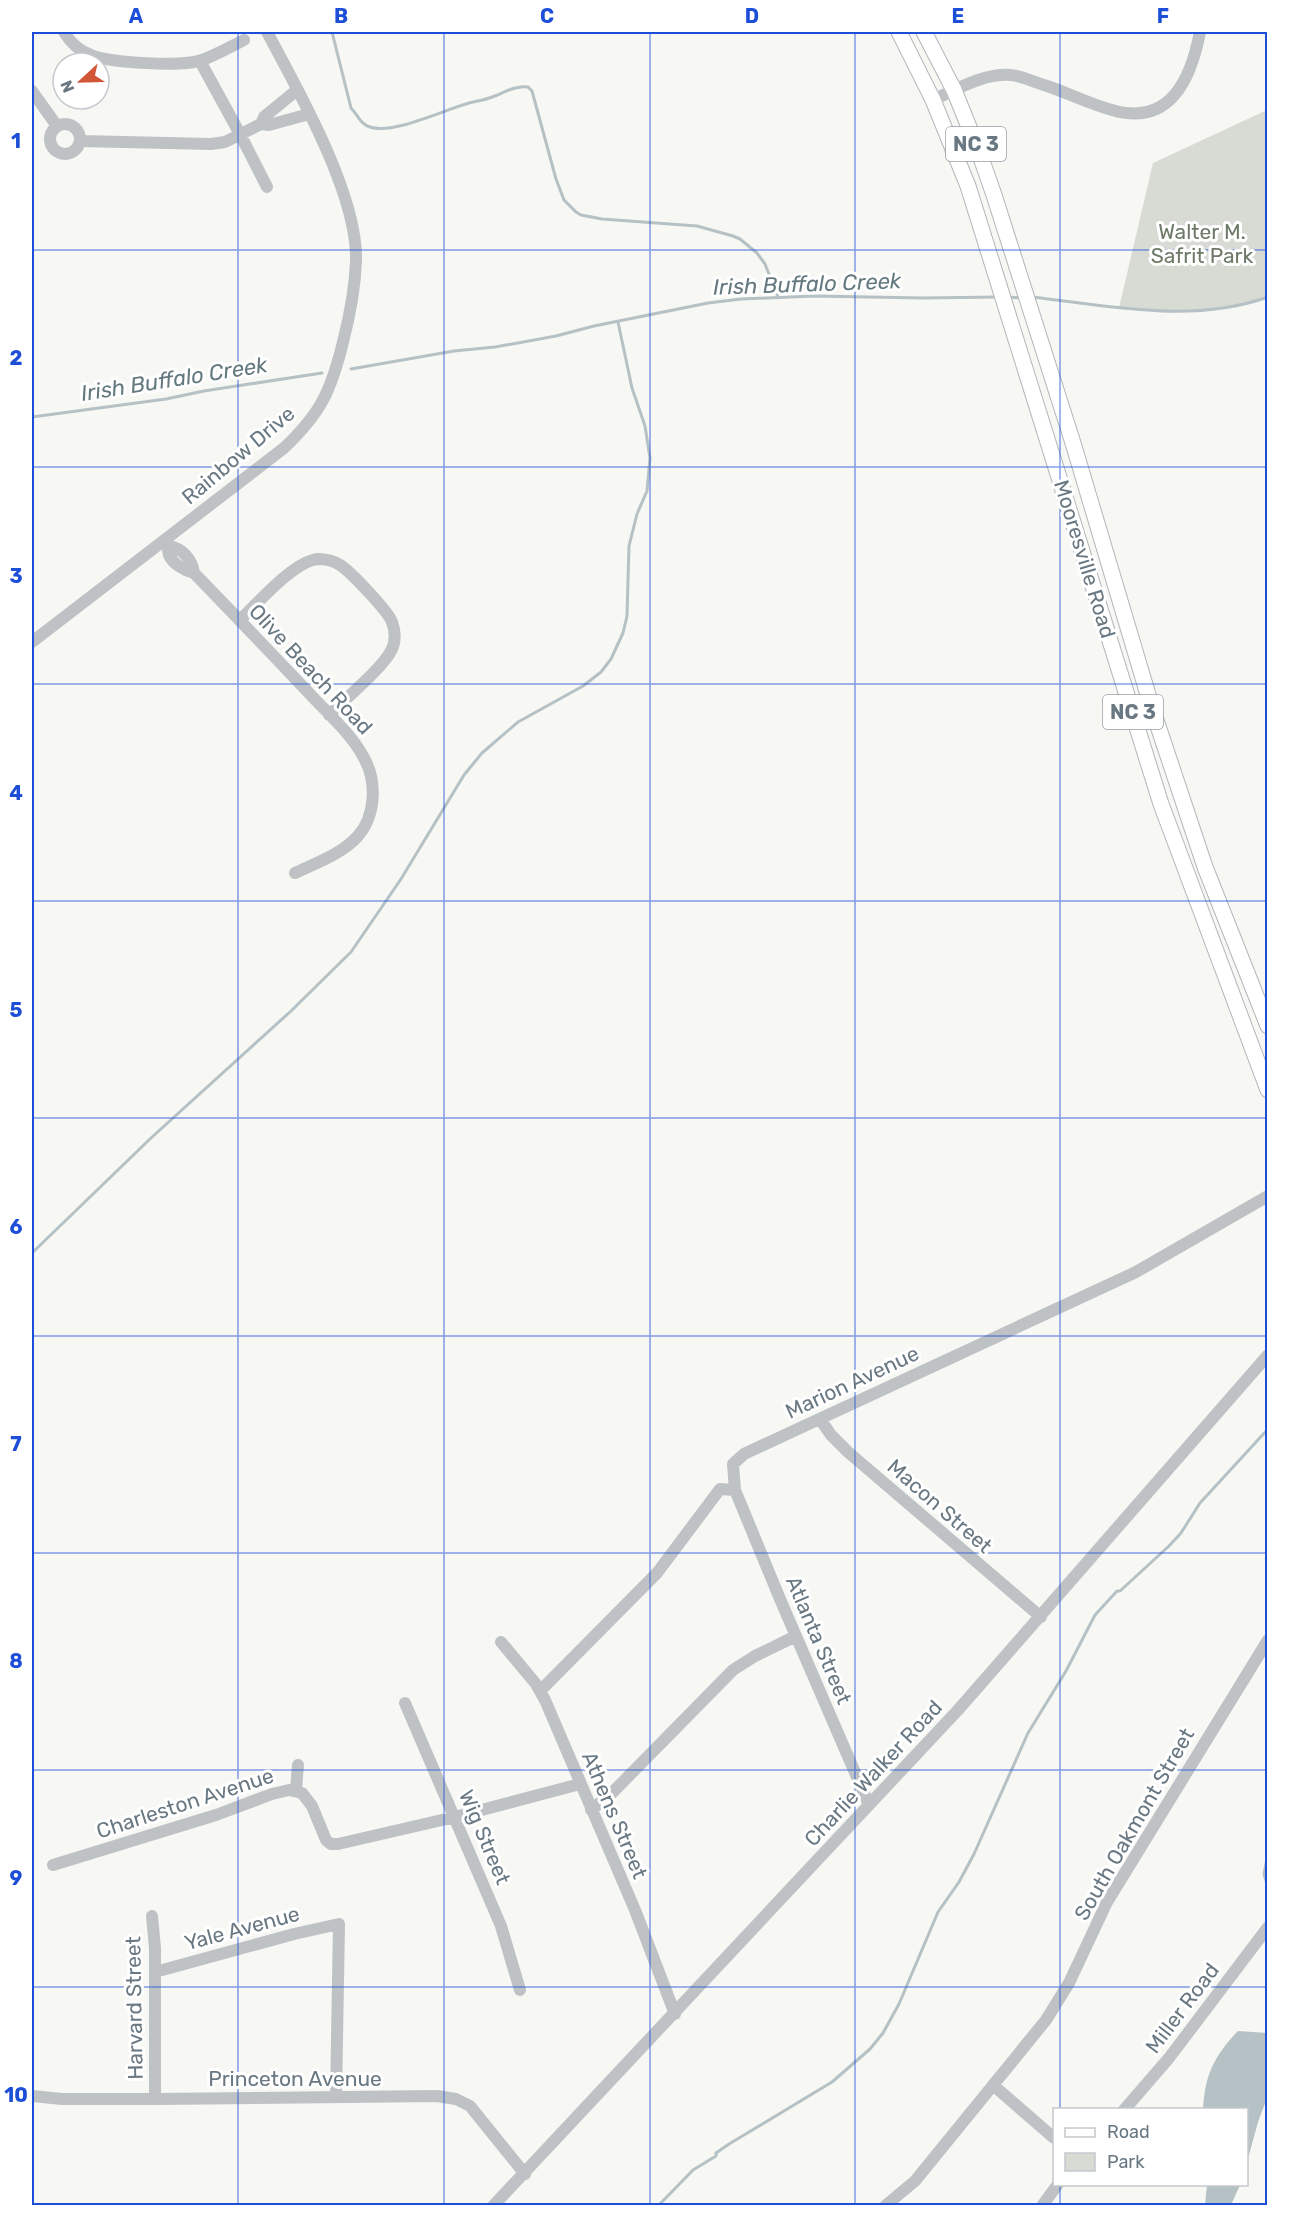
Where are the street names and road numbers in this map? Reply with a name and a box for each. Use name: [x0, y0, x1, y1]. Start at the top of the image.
road number: NC 3: [946, 127, 1006, 161]
street label: Rainbow Drive: [177, 401, 299, 509]
street label: Mooresville Road: [1049, 477, 1121, 641]
street label: Olive Beach Road: [244, 599, 378, 739]
road number: NC 3: [1103, 695, 1163, 729]
street label: Marion Avenue: [781, 1340, 923, 1424]
street label: Macon Street: [883, 1454, 997, 1558]
street label: Atlanta Street: [781, 1572, 857, 1708]
street label: Charlie Walker Road: [799, 1695, 947, 1851]
street label: South Oakmont Street: [1069, 1723, 1199, 1925]
street label: Athens Street: [577, 1748, 653, 1882]
street label: Charleston Avenue: [93, 1763, 277, 1843]
street label: Wig Street: [454, 1786, 516, 1888]
street label: Yale Avenue: [182, 1901, 302, 1955]
street label: Harvard Street: [120, 1936, 148, 2080]
street label: Miller Road: [1140, 1958, 1224, 2058]
street label: Princeton Avenue: [208, 2066, 382, 2091]

